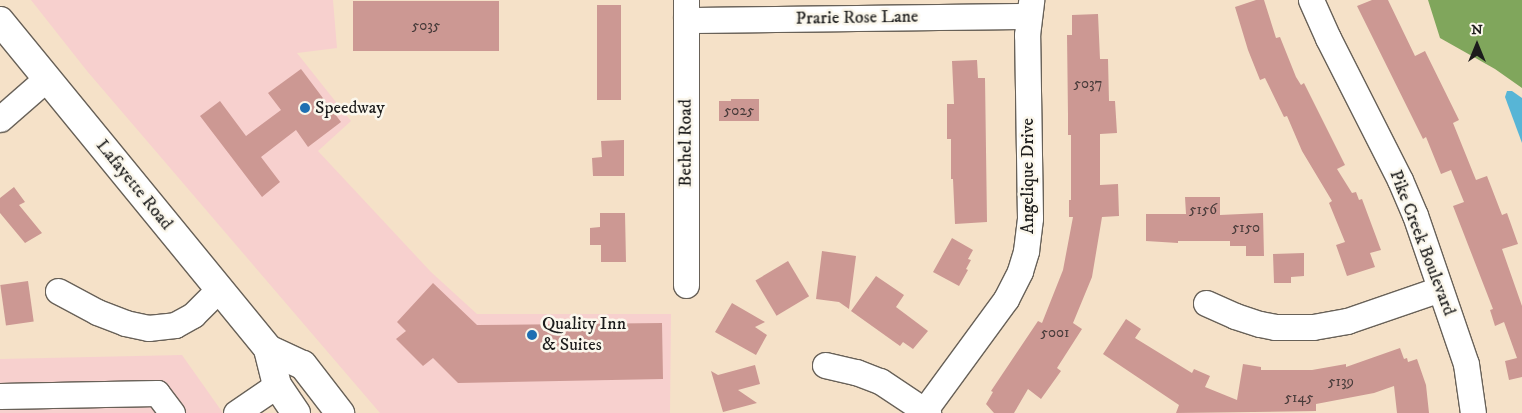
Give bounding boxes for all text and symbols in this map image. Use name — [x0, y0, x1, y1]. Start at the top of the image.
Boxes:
street label: Prarie Rose Lane — [795, 6, 919, 30]
house number: 5035 — [412, 17, 440, 35]
north arrow — [1452, 20, 1502, 70]
text: N — [1471, 21, 1483, 39]
house number: 5037 — [1073, 75, 1103, 93]
place label: Speedway — [315, 97, 385, 119]
street label: Bethel Road — [675, 99, 697, 187]
marker: Speedway — [299, 102, 311, 114]
house number: 5025 — [724, 102, 754, 120]
street label: Angelique Drive — [1017, 118, 1039, 234]
street label: Lafayette Road — [91, 135, 177, 235]
street label: Pike Creek Boulevard — [1384, 167, 1460, 319]
house number: 5156 — [1189, 201, 1217, 219]
house number: 5150 — [1232, 219, 1260, 237]
place label: Quality Inn & Suites — [542, 314, 626, 356]
house number: 5001 — [1040, 324, 1070, 342]
marker: Quality Inn & Suites — [526, 329, 538, 341]
house number: 5139 — [1328, 373, 1354, 391]
house number: 5145 — [1285, 389, 1313, 407]

